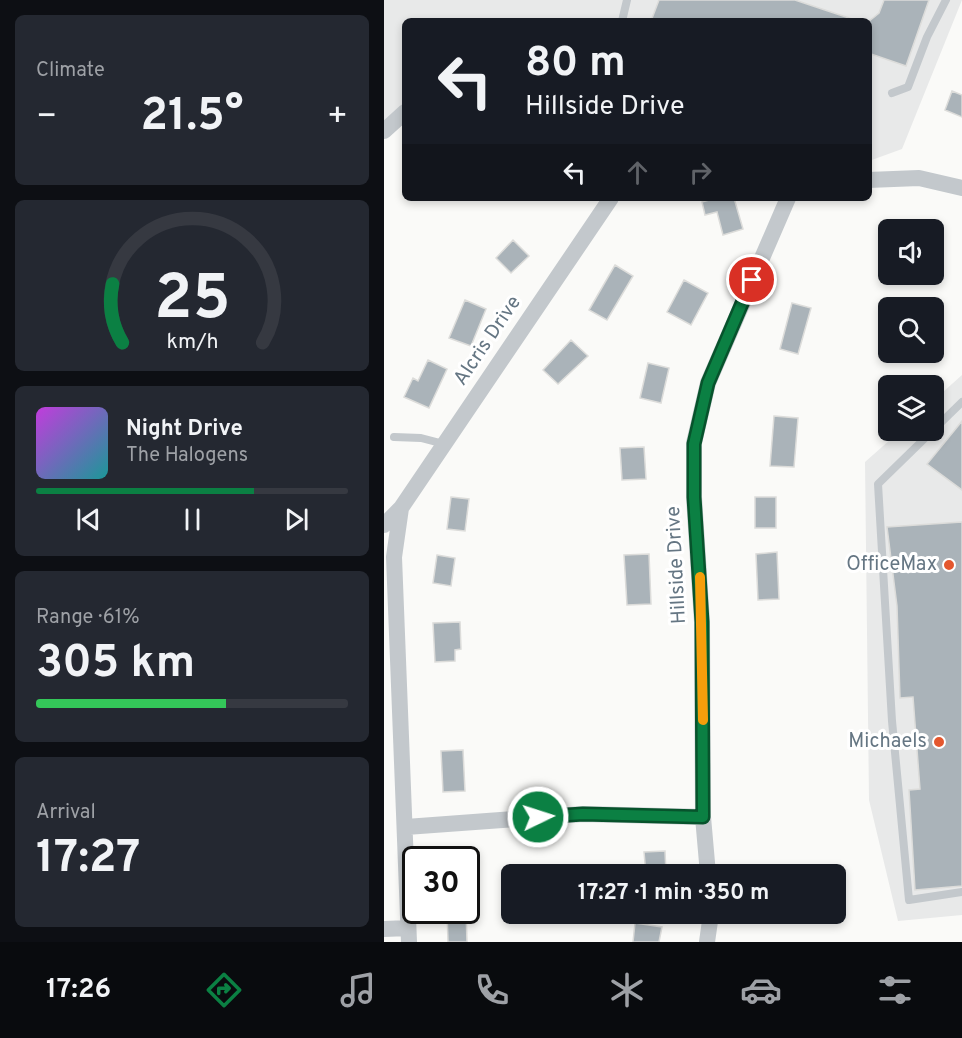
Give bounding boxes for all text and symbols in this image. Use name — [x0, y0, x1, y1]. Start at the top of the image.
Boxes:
text: 80 m — [525, 38, 626, 91]
icon: left — [426, 42, 504, 120]
text: Climate — [36, 58, 105, 84]
text: 21.5° — [141, 89, 243, 146]
text: Hillside Drive — [525, 90, 684, 124]
text: − — [36, 97, 57, 139]
text: + — [327, 97, 348, 139]
icon: left — [558, 156, 591, 189]
icon: ahead — [621, 156, 654, 189]
icon: right — [684, 156, 717, 189]
map controls — [878, 219, 944, 441]
button: sound — [878, 219, 944, 285]
pin — [726, 254, 777, 305]
text: 25 — [154, 262, 230, 341]
icon: arrive — [735, 263, 768, 296]
street label: Alcris Drive — [448, 291, 528, 391]
button: search — [878, 297, 944, 363]
text: km/h — [166, 329, 218, 356]
button: layers — [878, 375, 944, 441]
text: Night Drive — [126, 416, 243, 443]
text: The Halogens — [126, 443, 248, 469]
icon: previous — [72, 503, 105, 536]
icon: pause — [176, 503, 209, 536]
icon: next — [280, 503, 313, 536]
street label: Hillside Drive — [661, 505, 693, 625]
place label: OfficeMax — [846, 552, 937, 578]
marker: OfficeMax — [942, 558, 956, 572]
text: Range · 61% — [36, 605, 140, 631]
text: 305 km — [36, 636, 195, 693]
place label: Michaels — [848, 729, 927, 755]
marker: Michaels — [932, 735, 946, 749]
position arrow — [506, 785, 570, 849]
text: Arrival — [36, 800, 96, 826]
text: 17:27 — [36, 831, 140, 888]
speed limit sign: 30 — [402, 846, 480, 924]
text: 17:27 · 1 min · 350 m — [578, 880, 769, 907]
icon: directions — [203, 969, 245, 1011]
icon: music — [337, 969, 379, 1011]
icon: phone — [471, 969, 513, 1011]
icon: climate — [606, 969, 648, 1011]
icon: car — [740, 969, 782, 1011]
icon: filters — [874, 969, 916, 1011]
text: 17:26 — [46, 973, 111, 1007]

